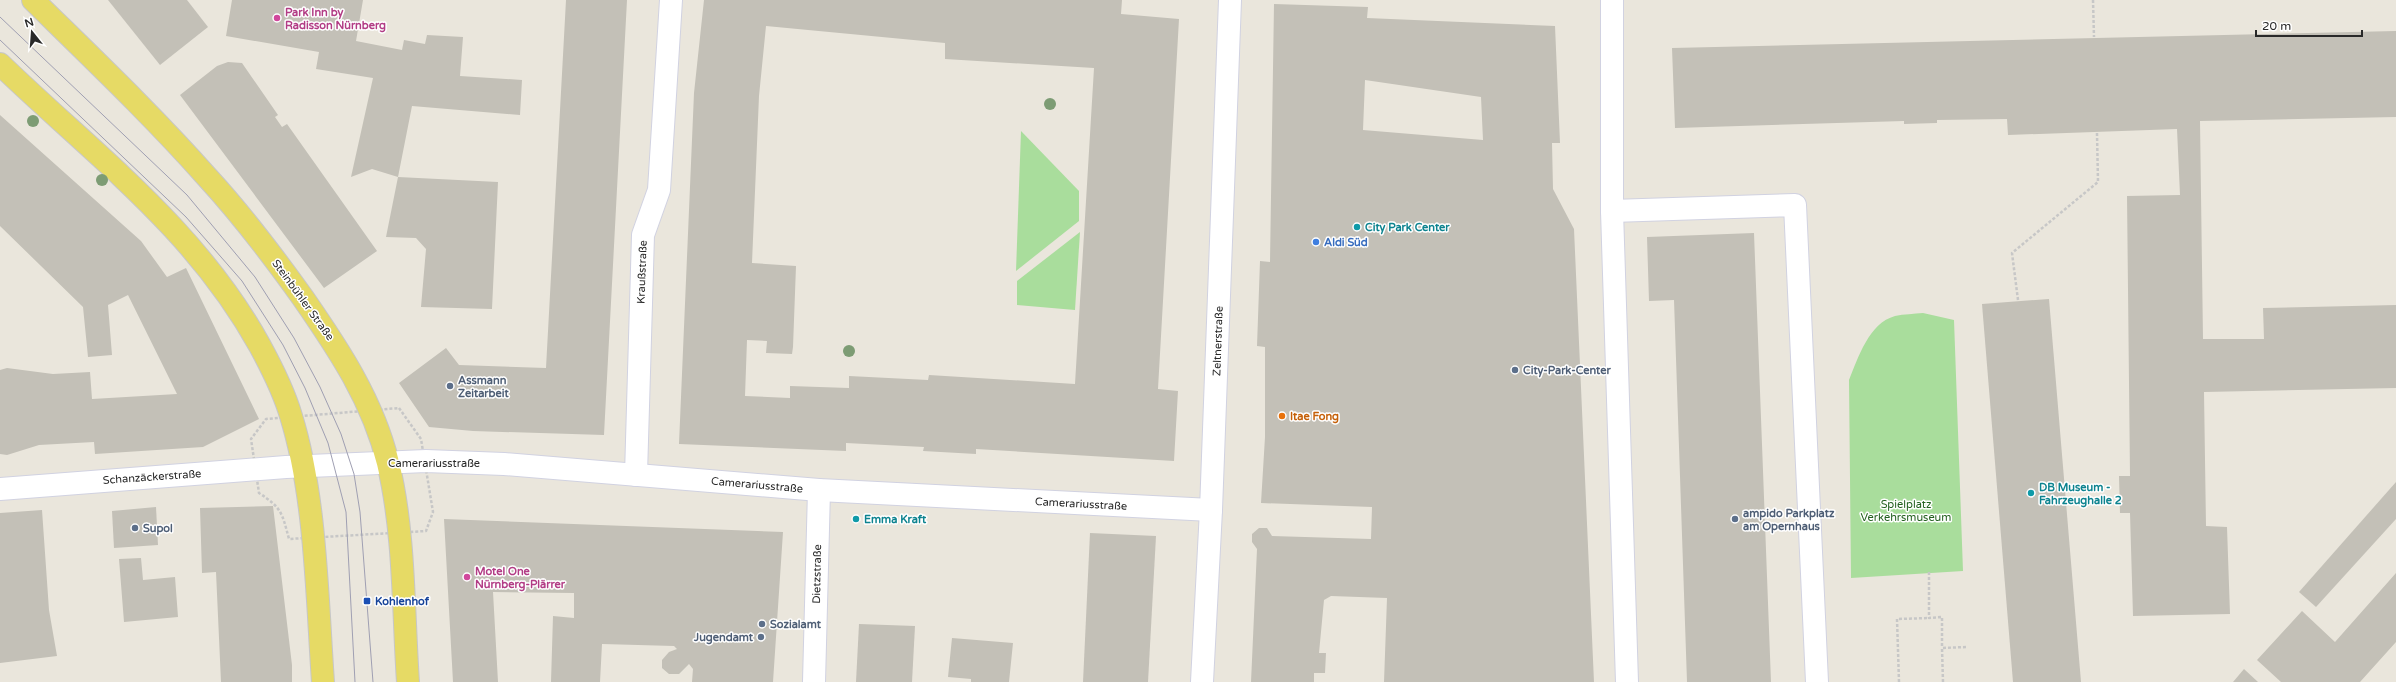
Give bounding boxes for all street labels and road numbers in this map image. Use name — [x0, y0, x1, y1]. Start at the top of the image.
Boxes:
street label: Kraußstraße — [634, 240, 650, 304]
street label: Steinbühler Straße — [269, 257, 337, 343]
street label: Zeltnerstraße — [1210, 306, 1226, 376]
street label: Camerariusstraße — [388, 457, 480, 470]
street label: Schanzäckerstraße — [102, 467, 202, 487]
street label: Camerariusstraße — [710, 475, 804, 495]
street label: Camerariusstraße — [1035, 495, 1127, 513]
street label: Dietzstraße — [810, 544, 824, 604]

